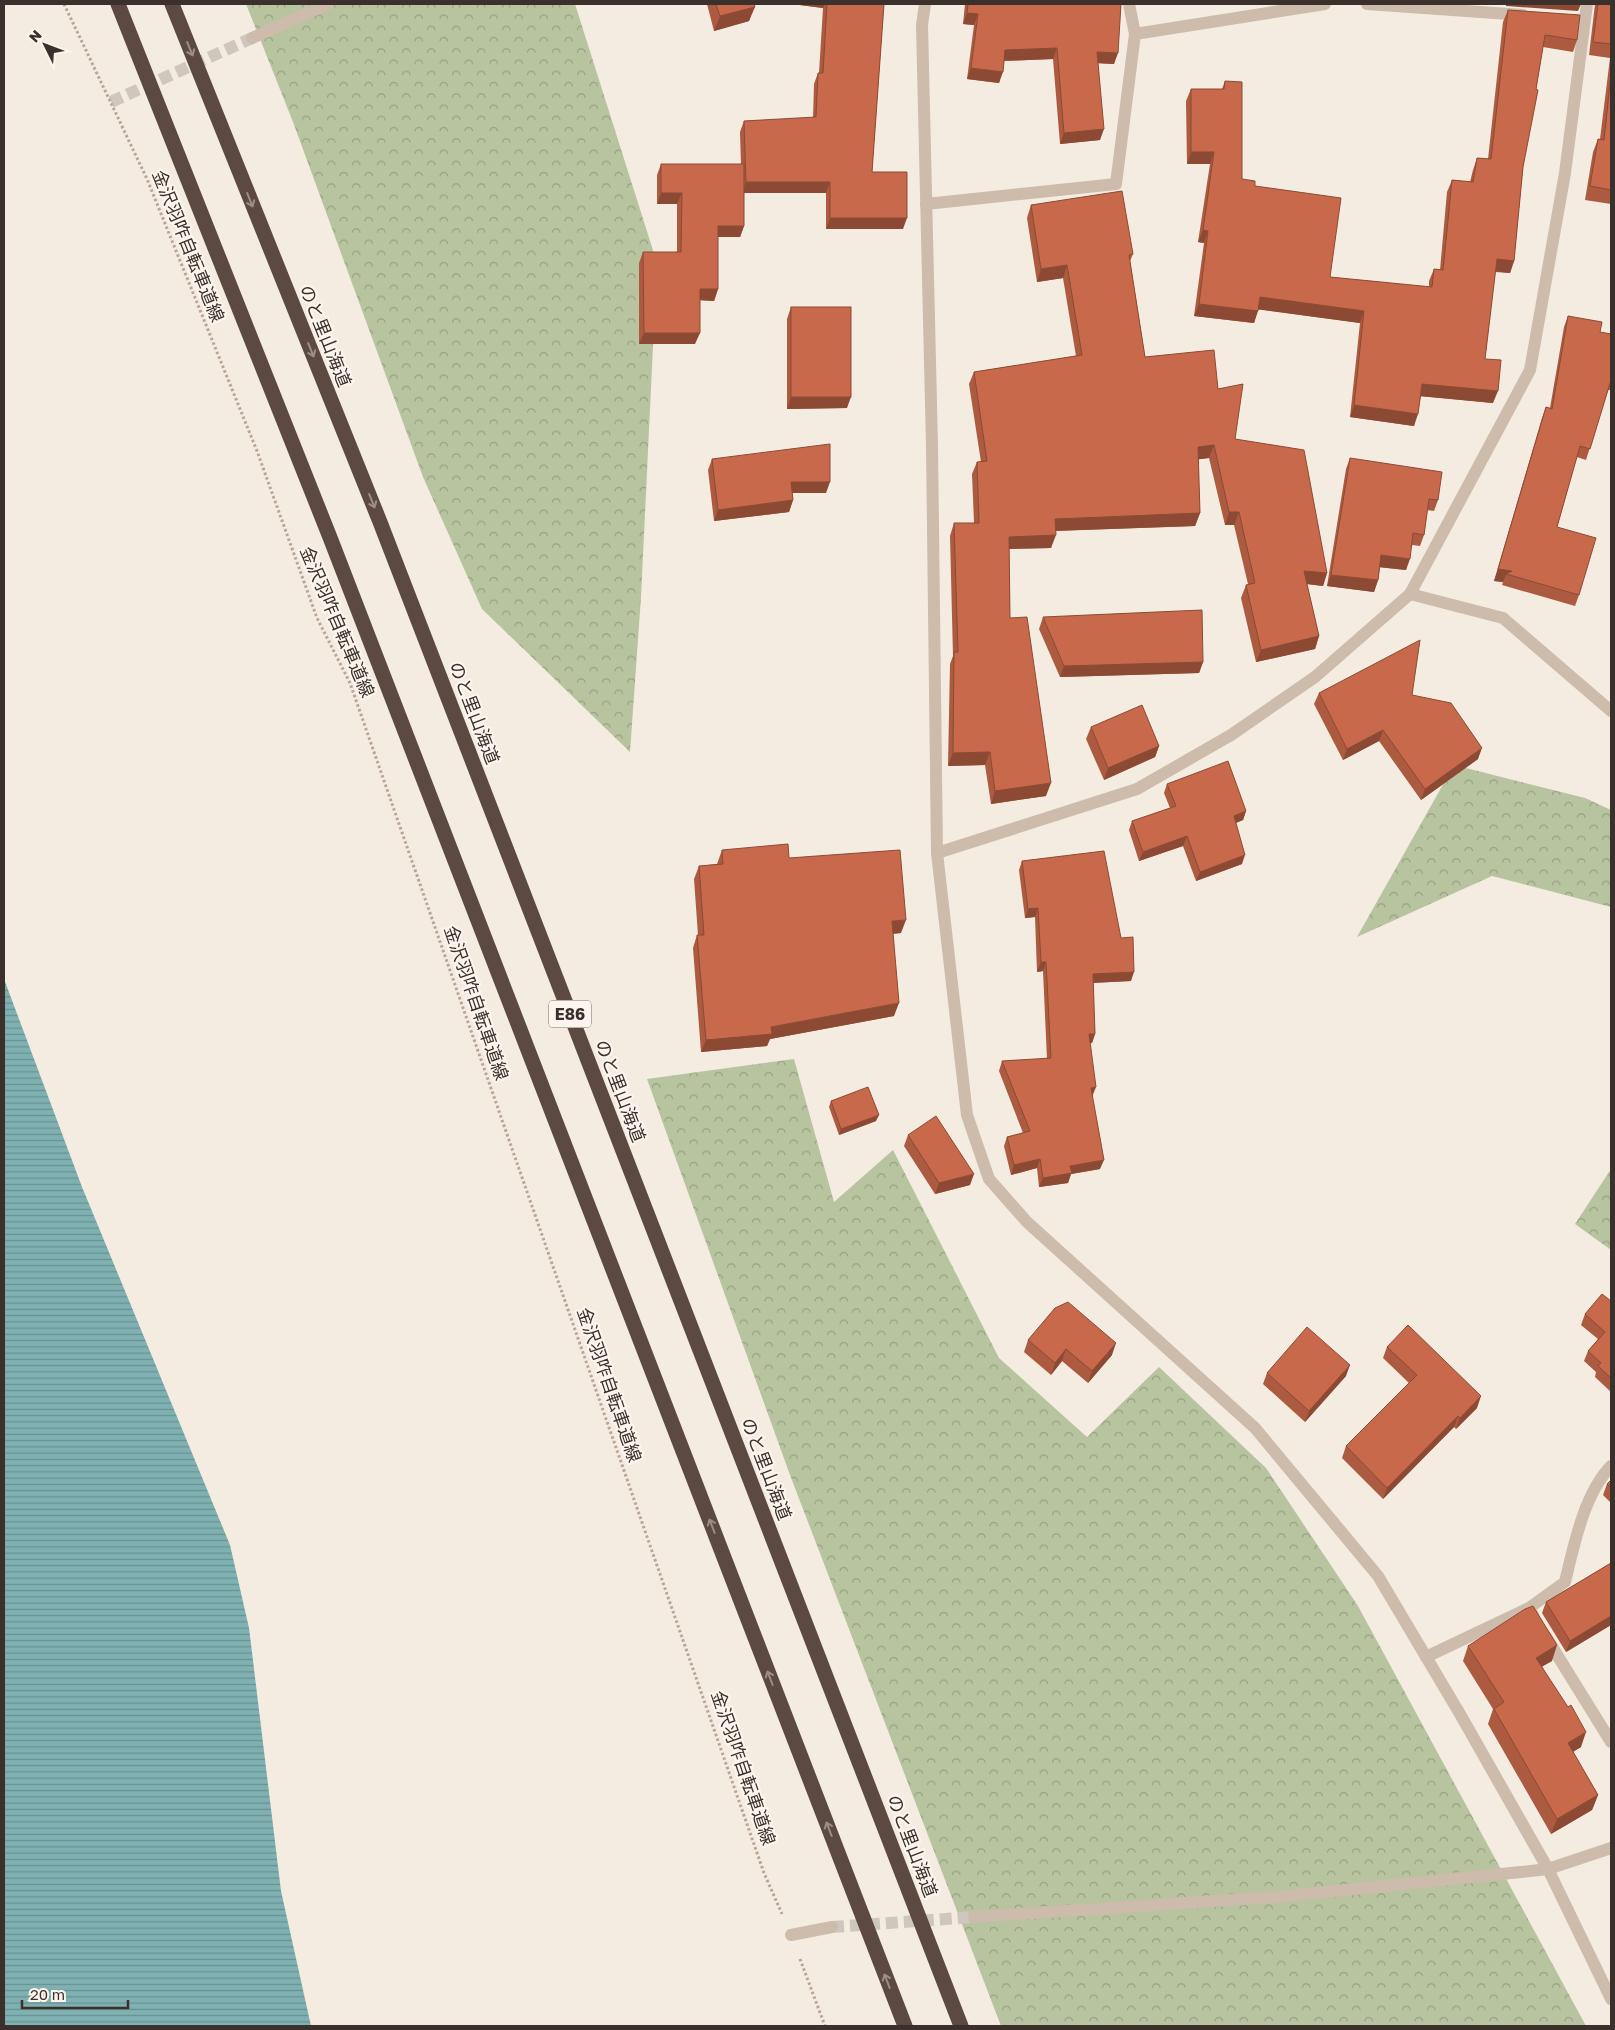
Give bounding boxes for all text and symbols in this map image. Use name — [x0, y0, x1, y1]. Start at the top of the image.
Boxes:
north arrow — [20, 20, 70, 70]
text: N — [25, 26, 45, 46]
one-way arrow — [186, 41, 195, 56]
street label: 金沢羽咋自転車道線 — [148, 166, 229, 325]
one-way arrow — [246, 192, 256, 207]
street label: のと里山海道 — [295, 281, 356, 390]
one-way arrow — [307, 342, 316, 358]
one-way arrow — [368, 493, 377, 508]
street label: 金沢羽咋自転車道線 — [296, 543, 380, 700]
street label: のと里山海道 — [445, 658, 505, 767]
street label: 金沢羽咋自転車道線 — [440, 923, 514, 1083]
road number: E86 — [549, 1001, 591, 1028]
street label: のと里山海道 — [591, 1036, 651, 1145]
street label: 金沢羽咋自転車道線 — [573, 1305, 647, 1465]
street label: のと里山海道 — [737, 1414, 797, 1523]
one-way arrow — [706, 1519, 716, 1534]
one-way arrow — [765, 1670, 774, 1686]
street label: 金沢羽咋自転車道線 — [707, 1688, 781, 1848]
street label: のと里山海道 — [883, 1791, 943, 1900]
one-way arrow — [824, 1822, 833, 1837]
one-way arrow — [882, 1974, 891, 1989]
scale bar — [22, 1978, 129, 2010]
text: 20 m — [30, 1985, 65, 2003]

